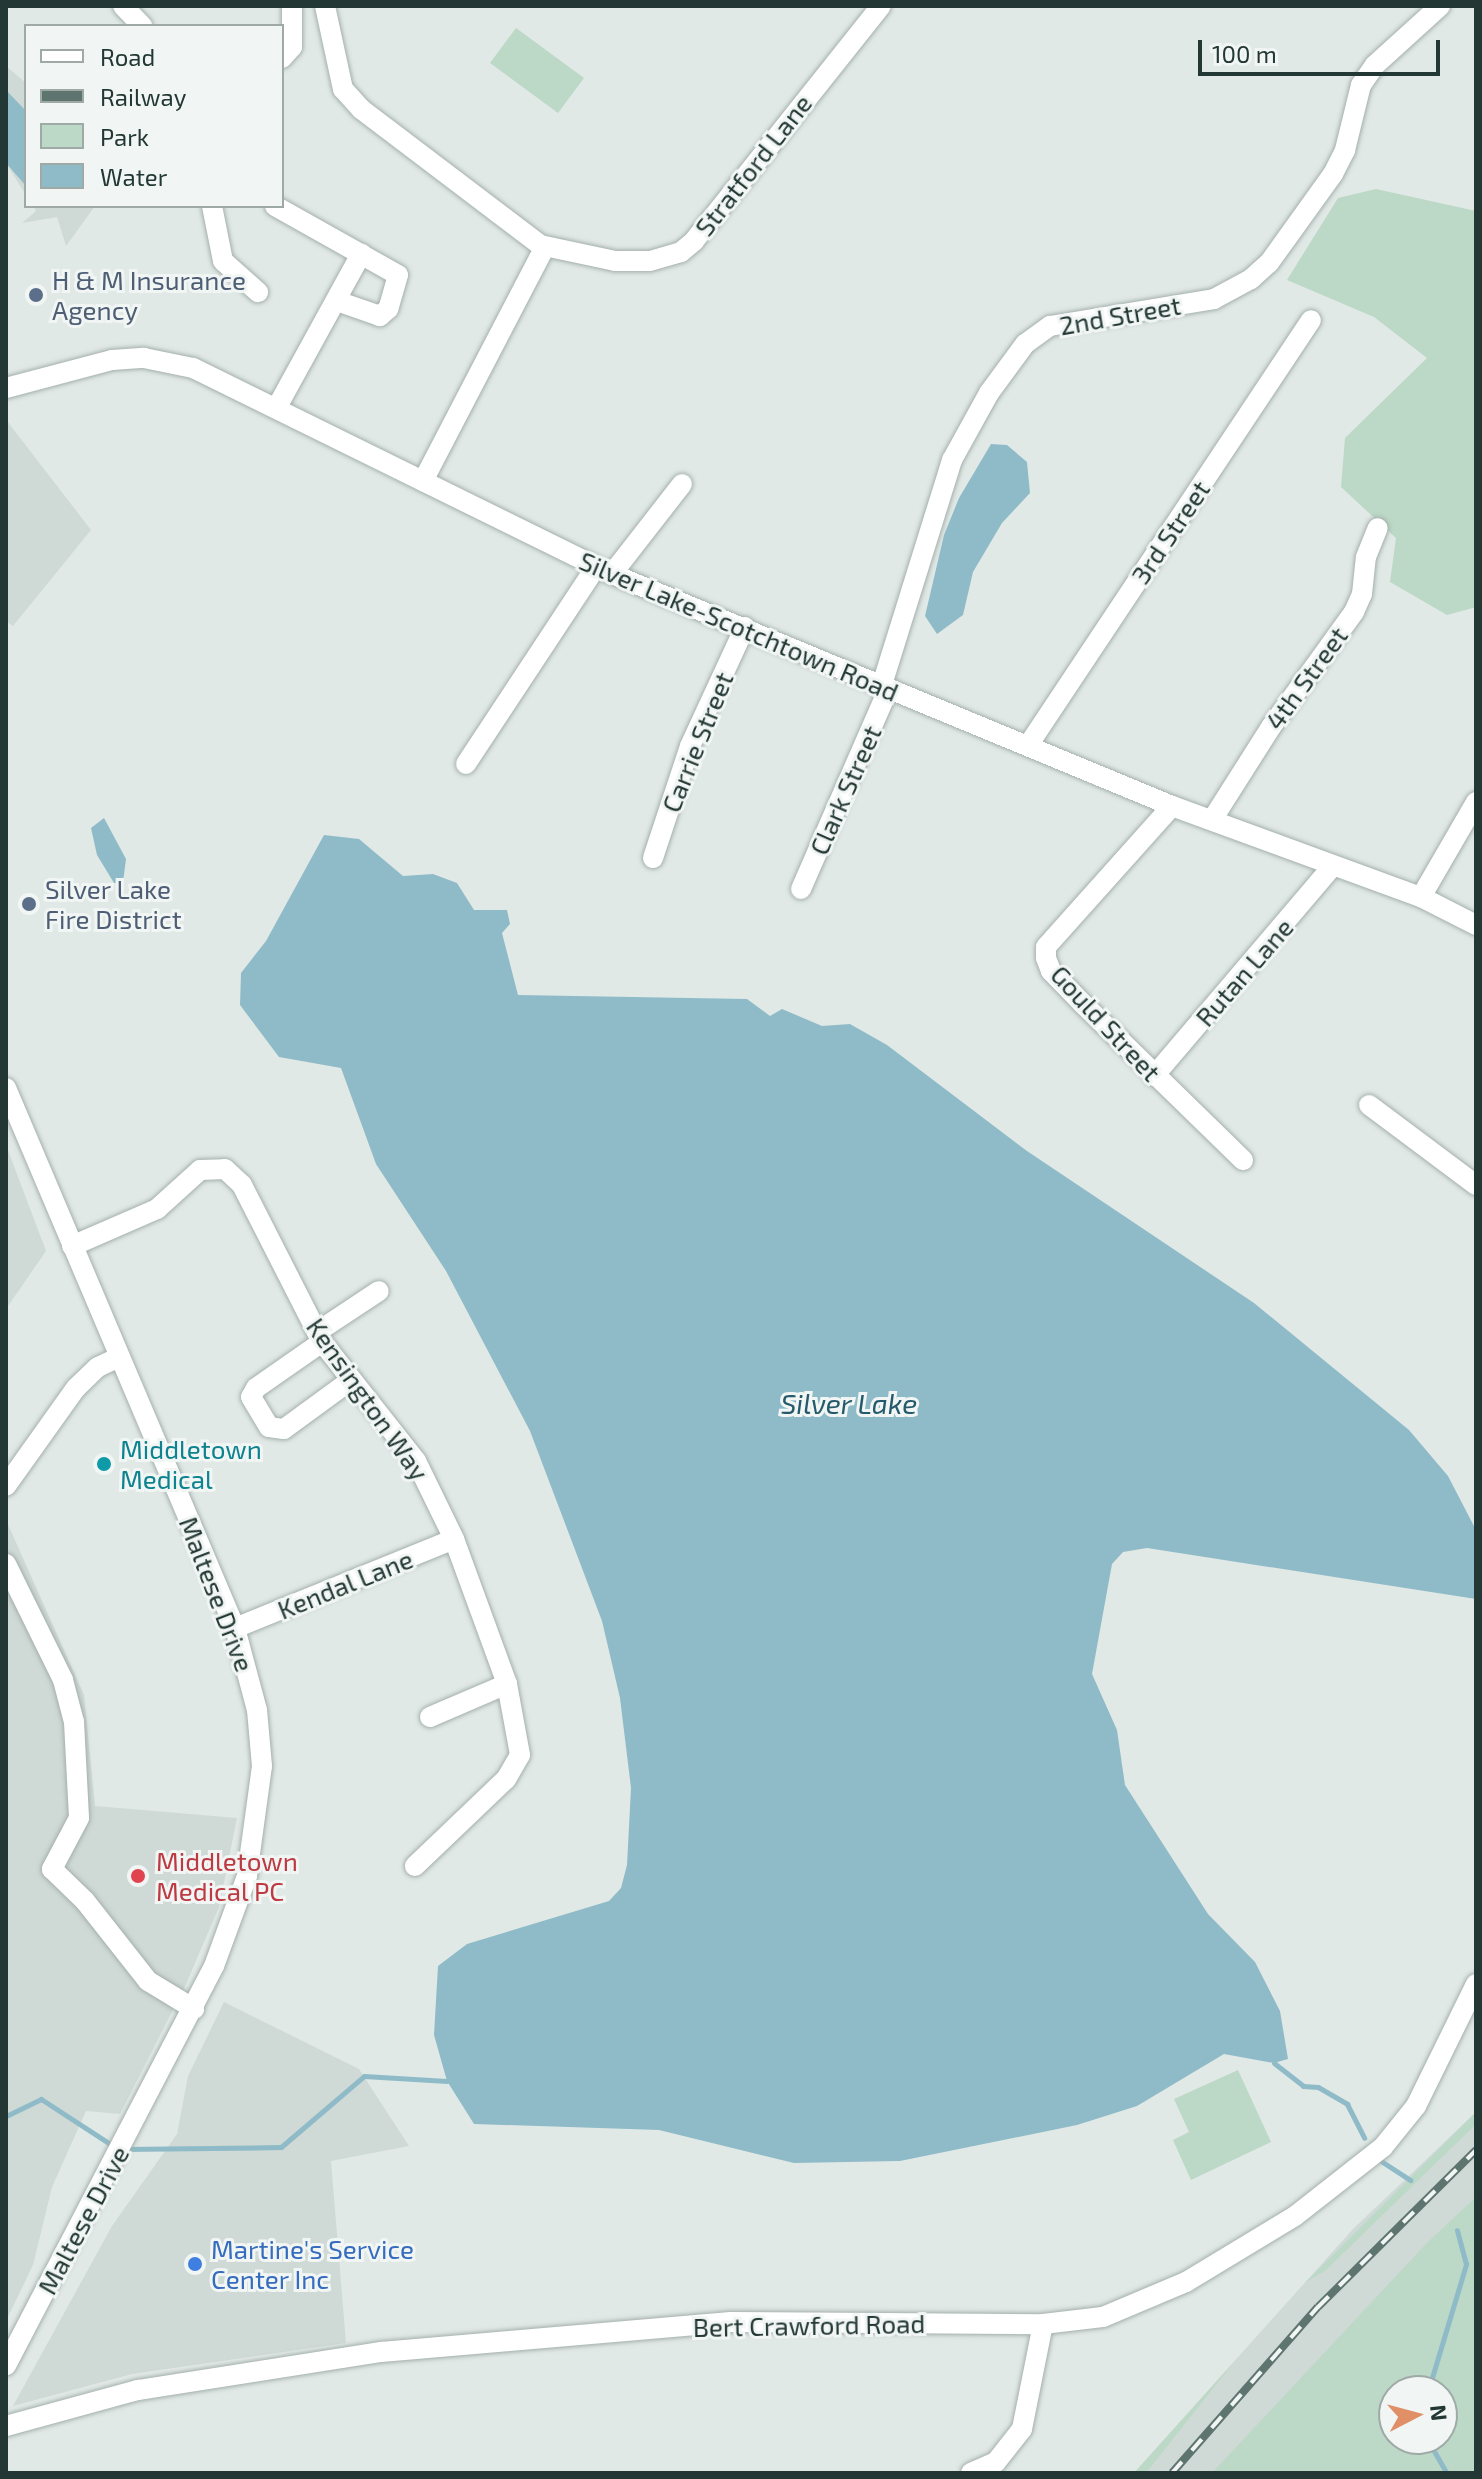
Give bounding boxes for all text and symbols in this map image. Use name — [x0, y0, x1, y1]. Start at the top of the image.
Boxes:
legend — [24, 24, 284, 208]
scale bar — [1202, 24, 1444, 74]
text: 100 m — [1212, 39, 1277, 68]
text: Road — [100, 42, 155, 71]
text: Railway — [100, 82, 186, 111]
street label: Stratford Lane — [688, 88, 818, 242]
text: Park — [100, 122, 149, 151]
text: Water — [100, 162, 167, 191]
place label: H & M Insurance Agency — [52, 264, 246, 326]
marker: H & M Insurance Agency — [27, 286, 45, 304]
street label: 2nd Street — [1057, 289, 1183, 341]
street label: 3rd Street — [1124, 475, 1216, 589]
street label: Silver Lake-Scotchtown Road — [575, 544, 903, 708]
street label: 4th Street — [1258, 621, 1354, 735]
street label: Carrie Street — [655, 667, 739, 817]
street label: Clark Street — [803, 720, 887, 860]
place label: Silver Lake Fire District — [45, 873, 182, 934]
marker: Silver Lake Fire District — [20, 895, 38, 913]
street label: Rutan Lane — [1189, 912, 1299, 1032]
street label: Gould Street — [1045, 959, 1167, 1087]
street label: Kensington Way — [300, 1312, 436, 1486]
water label: Silver Lake — [780, 1386, 918, 1420]
place label: Middletown Medical — [120, 1433, 262, 1494]
marker: Middletown Medical — [95, 1455, 113, 1473]
street label: Maltese Drive — [173, 1512, 261, 1676]
street label: Kendal Lane — [273, 1543, 417, 1625]
place label: Middletown Medical PC — [156, 1845, 298, 1906]
marker: Middletown Medical PC — [127, 1865, 149, 1887]
street label: Maltese Drive — [31, 2141, 135, 2299]
place label: Martine's Service Center Inc — [211, 2233, 414, 2294]
marker: Martine's Service Center Inc — [186, 2255, 204, 2273]
street label: Bert Crawford Road — [693, 2307, 925, 2343]
north arrow — [1378, 2375, 1458, 2455]
text: N — [1426, 2403, 1454, 2422]

